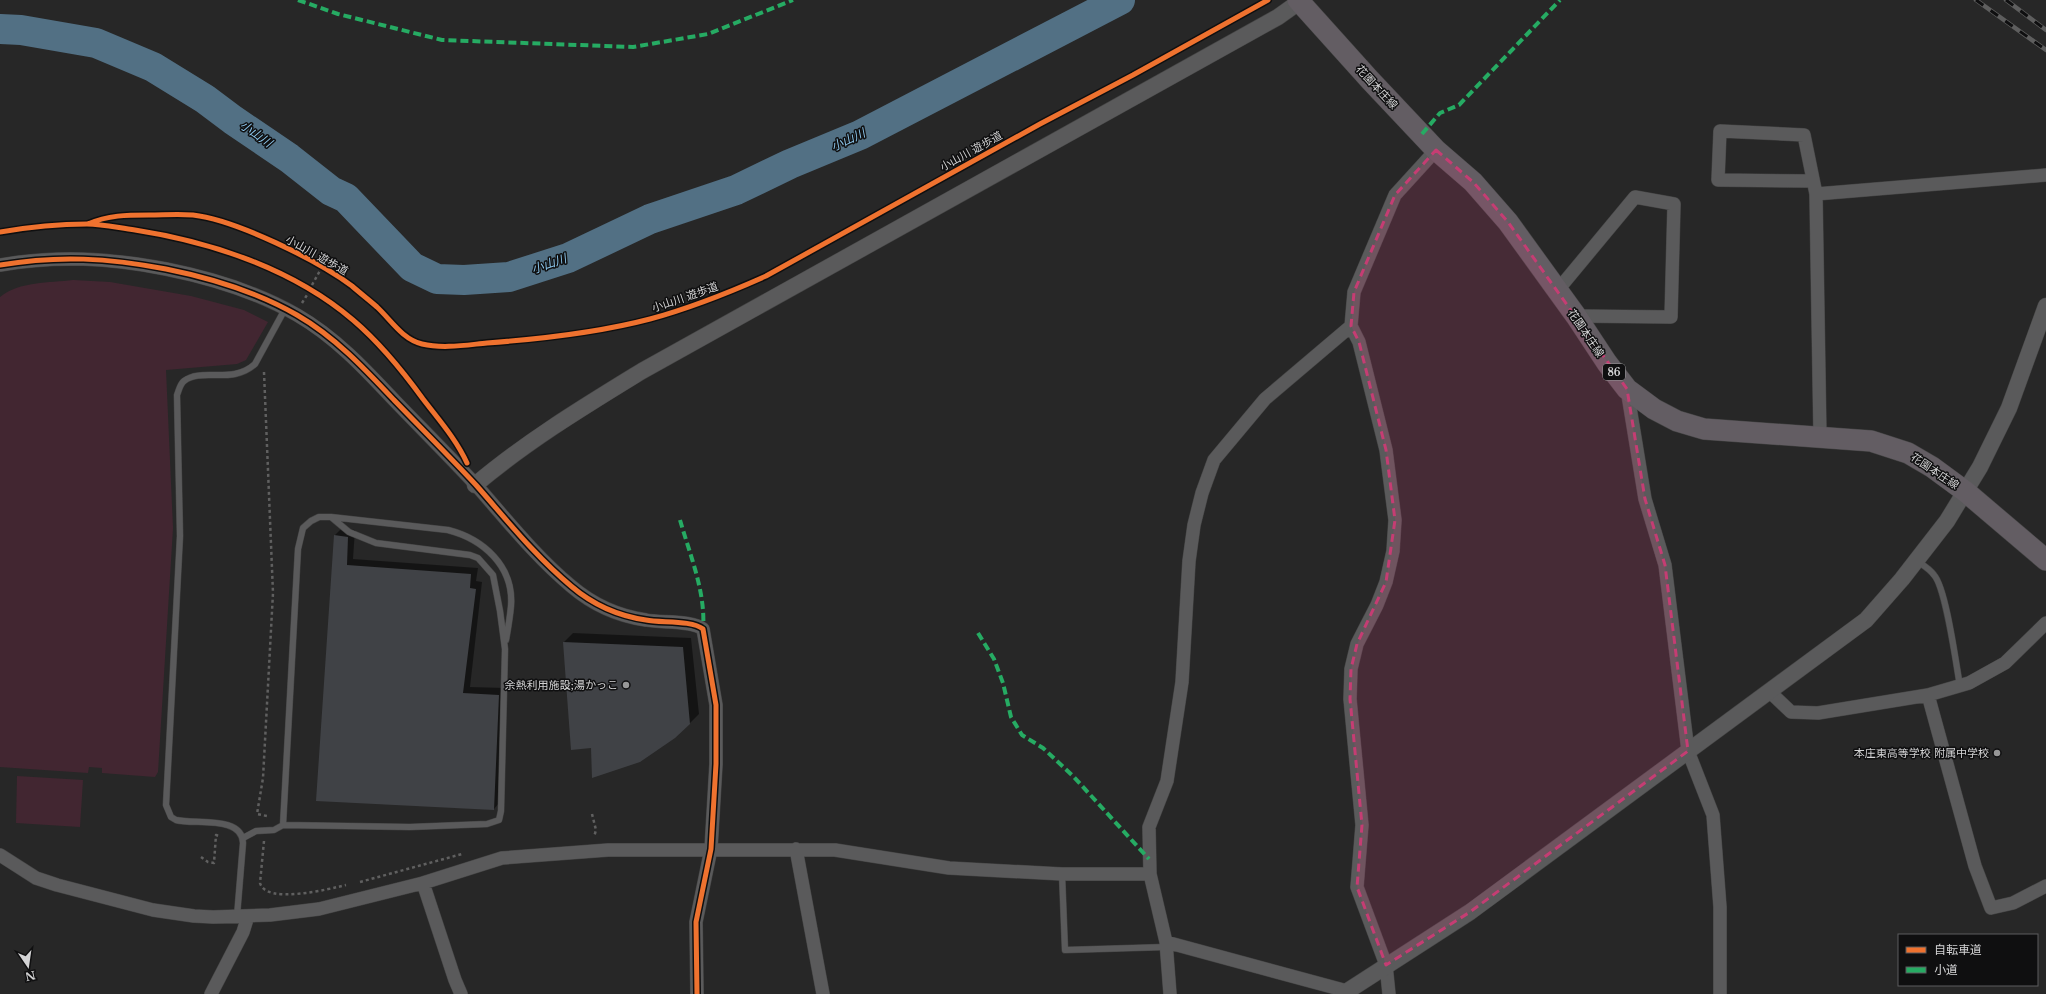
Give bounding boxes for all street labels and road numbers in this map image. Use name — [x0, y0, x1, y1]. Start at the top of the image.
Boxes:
street label: 花園本庄線 — [1353, 62, 1401, 112]
street label: 小山川 遊歩道 — [937, 128, 1005, 174]
street label: 小山川 遊歩道 — [283, 232, 351, 278]
street label: 小山川 遊歩道 — [650, 279, 720, 315]
street label: 花園本庄線 — [1565, 306, 1607, 360]
road number: 86 — [1603, 364, 1625, 380]
street label: 花園本庄線 — [1908, 450, 1962, 492]

